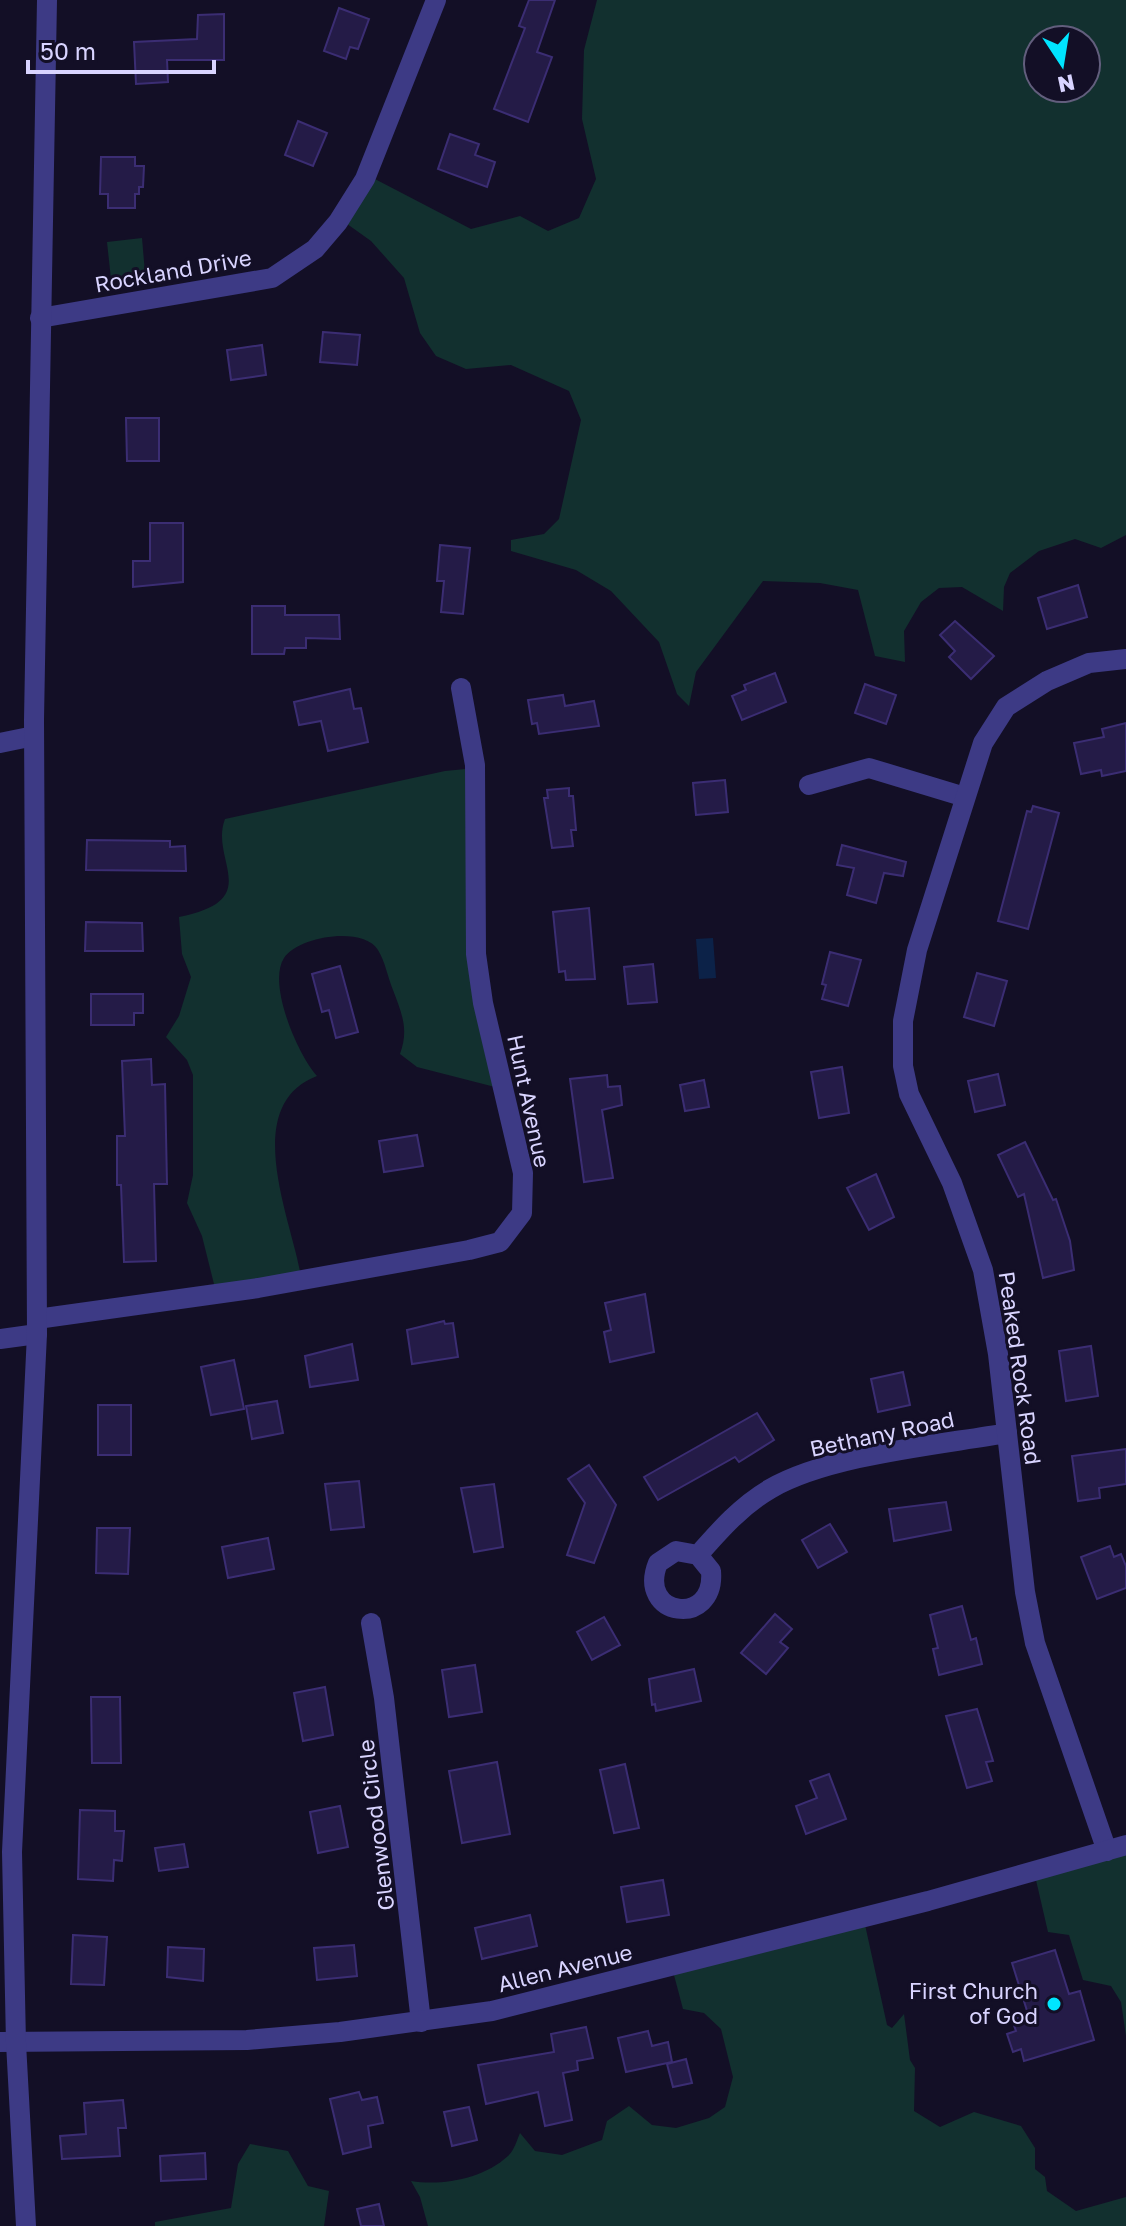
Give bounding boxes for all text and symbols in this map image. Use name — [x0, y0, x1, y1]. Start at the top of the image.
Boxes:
scale bar — [28, 24, 214, 74]
north arrow — [1022, 24, 1102, 104]
text: 50 m — [40, 36, 96, 65]
text: N — [1055, 69, 1077, 99]
street label: Rockland Drive — [92, 243, 254, 298]
street label: Hunt Avenue — [502, 1032, 557, 1170]
street label: Peaked Rock Road — [994, 1270, 1047, 1466]
street label: Bethany Road — [807, 1405, 957, 1462]
street label: Glenwood Circle — [352, 1738, 399, 1912]
street label: Allen Avenue — [495, 1938, 635, 1997]
place label: First Church of God — [909, 1977, 1038, 2029]
marker: First Church of God — [1045, 1995, 1063, 2013]

